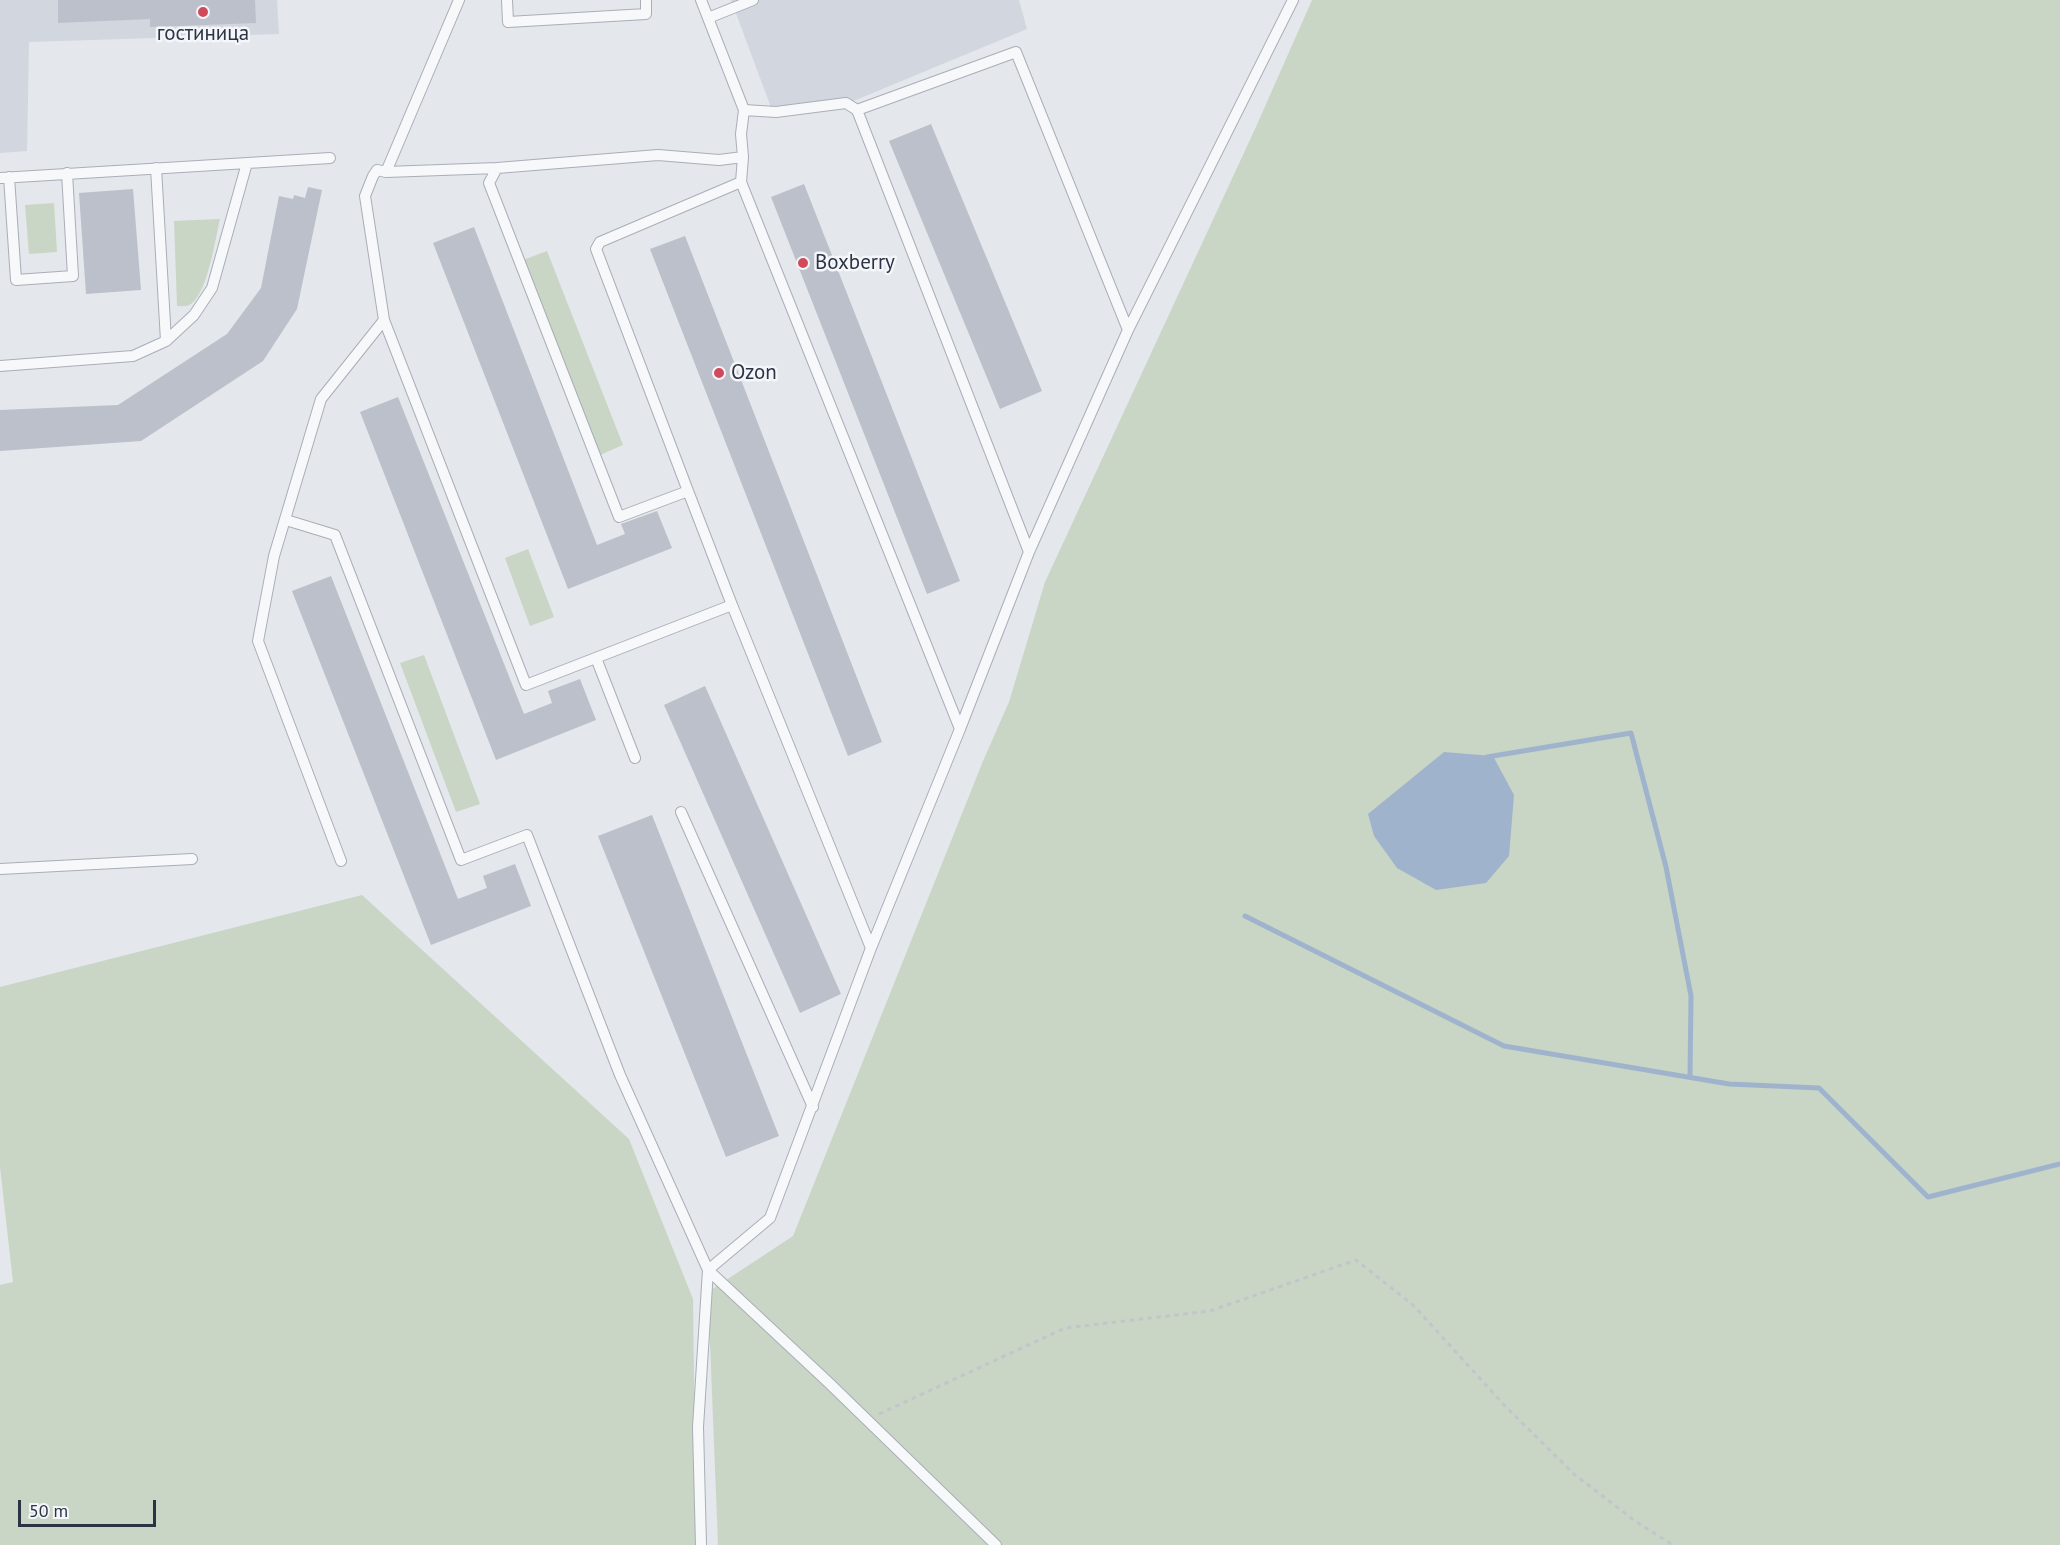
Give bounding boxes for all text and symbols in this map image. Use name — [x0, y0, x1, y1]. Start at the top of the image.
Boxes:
marker: гостиница — [196, 5, 210, 19]
place label: гостиница — [157, 21, 249, 47]
place label: Boxberry — [815, 250, 895, 276]
marker: Boxberry — [796, 256, 810, 270]
place label: Ozon — [731, 360, 777, 386]
marker: Ozon — [712, 366, 726, 380]
scale bar — [21, 1488, 159, 1526]
text: 50 m — [29, 1499, 68, 1522]

